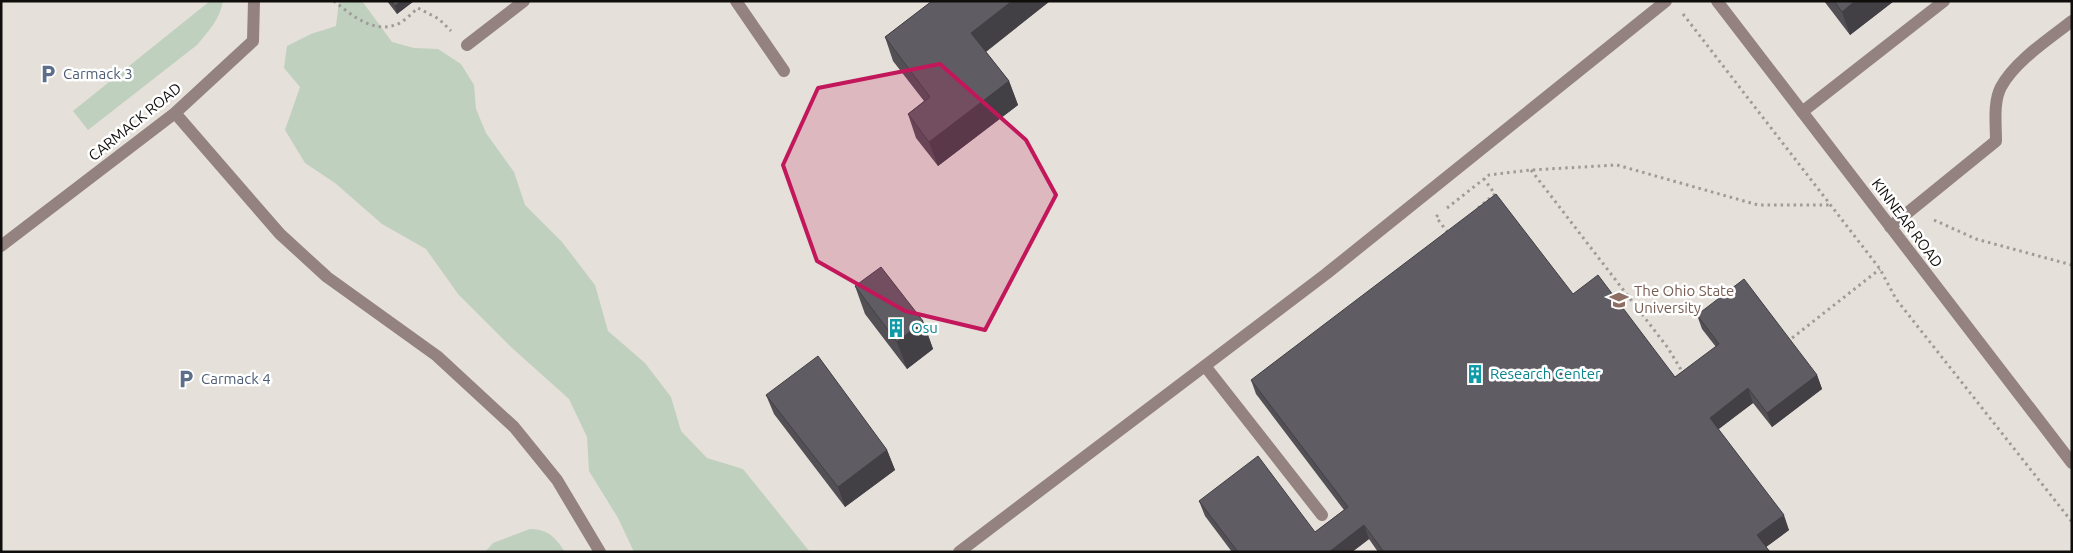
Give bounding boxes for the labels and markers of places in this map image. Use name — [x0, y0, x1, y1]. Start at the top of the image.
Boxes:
parking icon: Carmack 3 — [37, 63, 59, 85]
place label: Carmack 3 — [63, 65, 133, 82]
place label: The Ohio State University — [1634, 282, 1734, 316]
school or university icon: The Ohio State University — [1608, 289, 1630, 311]
building icon: Osu — [885, 317, 907, 339]
place label: Osu — [911, 319, 938, 336]
building icon: Research Center — [1464, 363, 1486, 385]
place label: Research Center — [1490, 365, 1601, 382]
parking icon: Carmack 4 — [175, 368, 197, 390]
place label: Carmack 4 — [201, 370, 271, 387]

